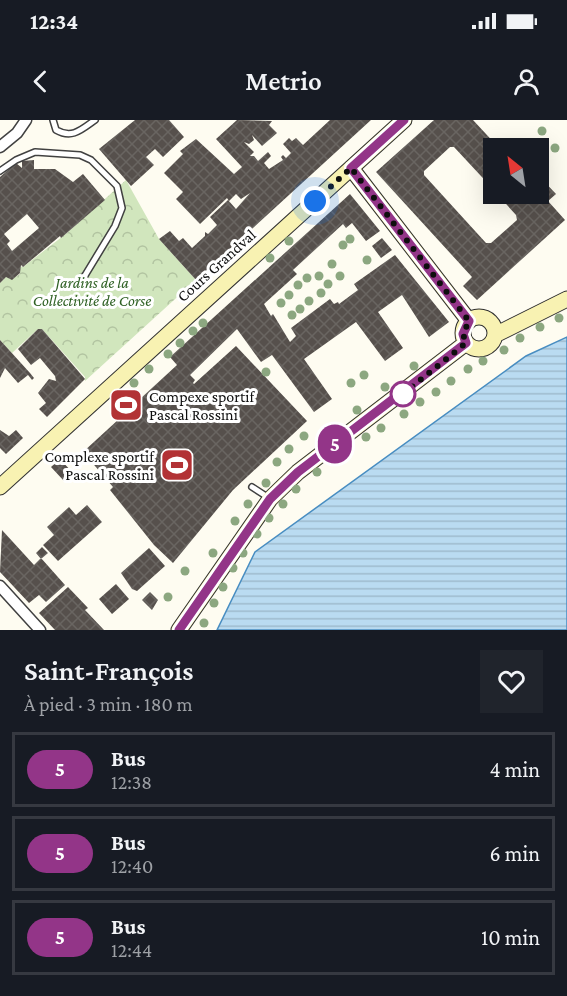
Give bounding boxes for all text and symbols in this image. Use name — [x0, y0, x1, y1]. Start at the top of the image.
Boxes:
text: 12:34 — [30, 9, 78, 34]
icon: back — [24, 65, 57, 98]
icon: person — [510, 65, 543, 98]
text: Metrio — [245, 66, 322, 96]
north arrow — [483, 138, 549, 204]
map controls — [483, 138, 549, 204]
your location — [300, 186, 330, 216]
street label: Cours Grandval — [174, 226, 259, 305]
park label: Jardins de la Collectivité de Corse — [33, 274, 151, 309]
unlabelled marker — [390, 381, 416, 407]
sports icon: Compexe sportif Pascal Rossini — [108, 387, 144, 423]
place label: Compexe sportif Pascal Rossini — [149, 388, 255, 423]
line badge: 5 — [316, 424, 354, 464]
text: 5 — [330, 432, 340, 456]
sports icon: Complexe sportif Pascal Rossini — [159, 447, 195, 483]
place label: Complexe sportif Pascal Rossini — [45, 448, 155, 483]
button: heart — [480, 650, 543, 713]
text: Saint-François — [24, 655, 193, 686]
text: À pied · 3 min · 180 m — [24, 693, 193, 715]
text: Bus — [111, 746, 145, 771]
text: 5 — [55, 757, 65, 781]
text: 4 min — [489, 757, 540, 782]
text: 12:38 — [111, 771, 152, 793]
text: Bus — [111, 830, 145, 855]
text: 5 — [55, 841, 65, 865]
text: 6 min — [489, 841, 540, 866]
text: 12:40 — [111, 855, 153, 877]
text: Bus — [111, 914, 145, 939]
text: 5 — [55, 925, 65, 949]
text: 10 min — [481, 925, 540, 950]
text: 12:44 — [111, 939, 152, 961]

